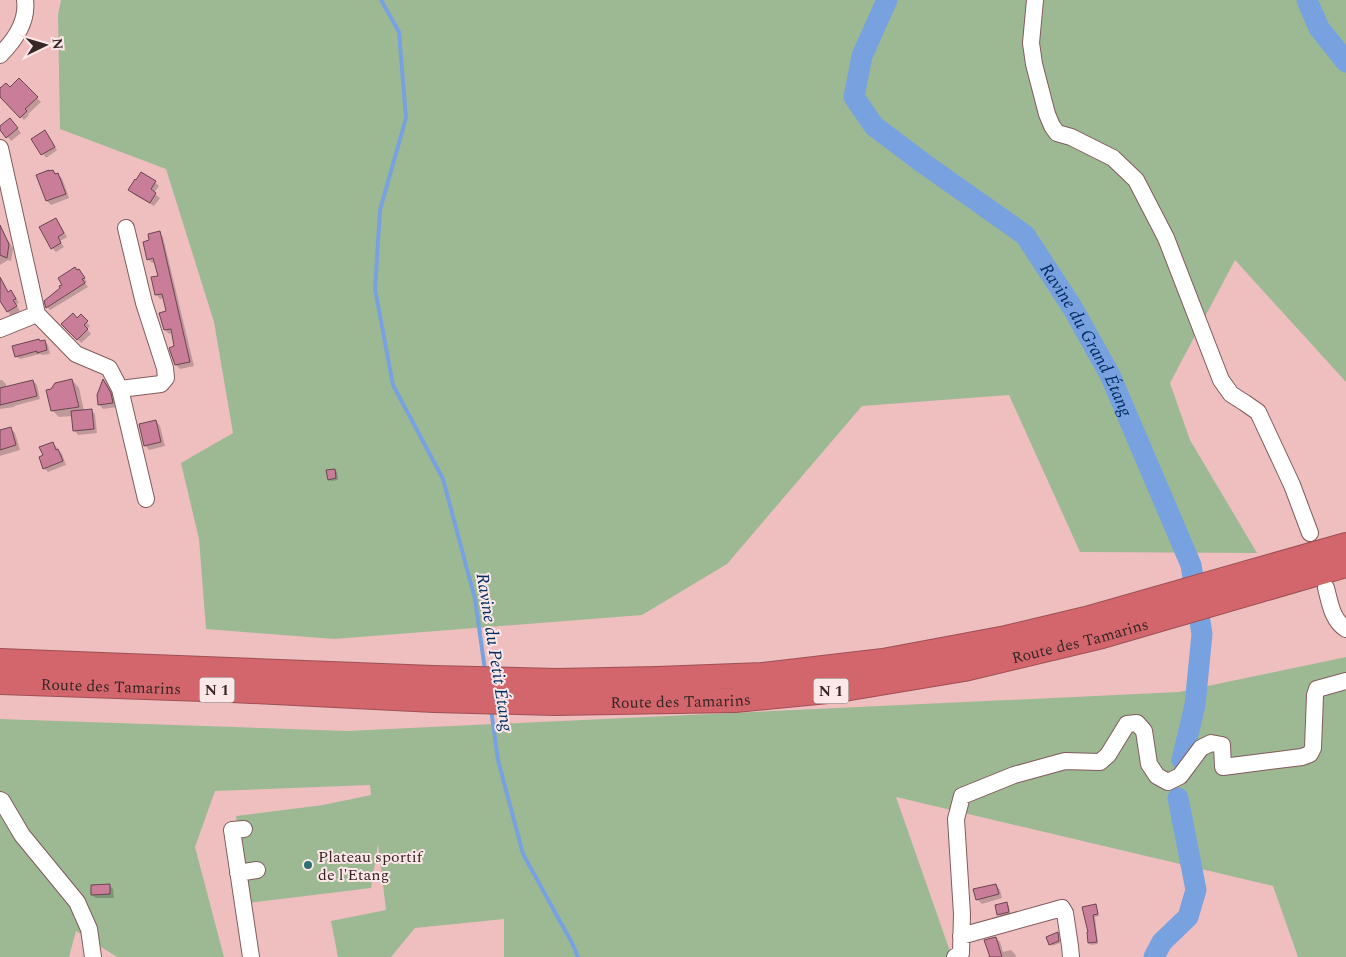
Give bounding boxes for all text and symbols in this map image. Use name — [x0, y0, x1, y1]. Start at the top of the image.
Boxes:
north arrow — [20, 20, 70, 70]
text: N — [46, 37, 68, 51]
water label: Ravine du Grand Étang — [1033, 258, 1139, 421]
water label: Ravine du Petit Étang — [469, 571, 521, 734]
street label: Route des Tamarins — [1009, 612, 1151, 670]
street label: Route des Tamarins — [40, 672, 181, 701]
road number: N 1 — [200, 678, 234, 702]
road number: N 1 — [814, 678, 848, 704]
street label: Route des Tamarins — [610, 688, 752, 715]
place label: Plateau sportif de l'Etang — [318, 845, 424, 887]
marker: Plateau sportif de l'Etang — [302, 859, 314, 871]

